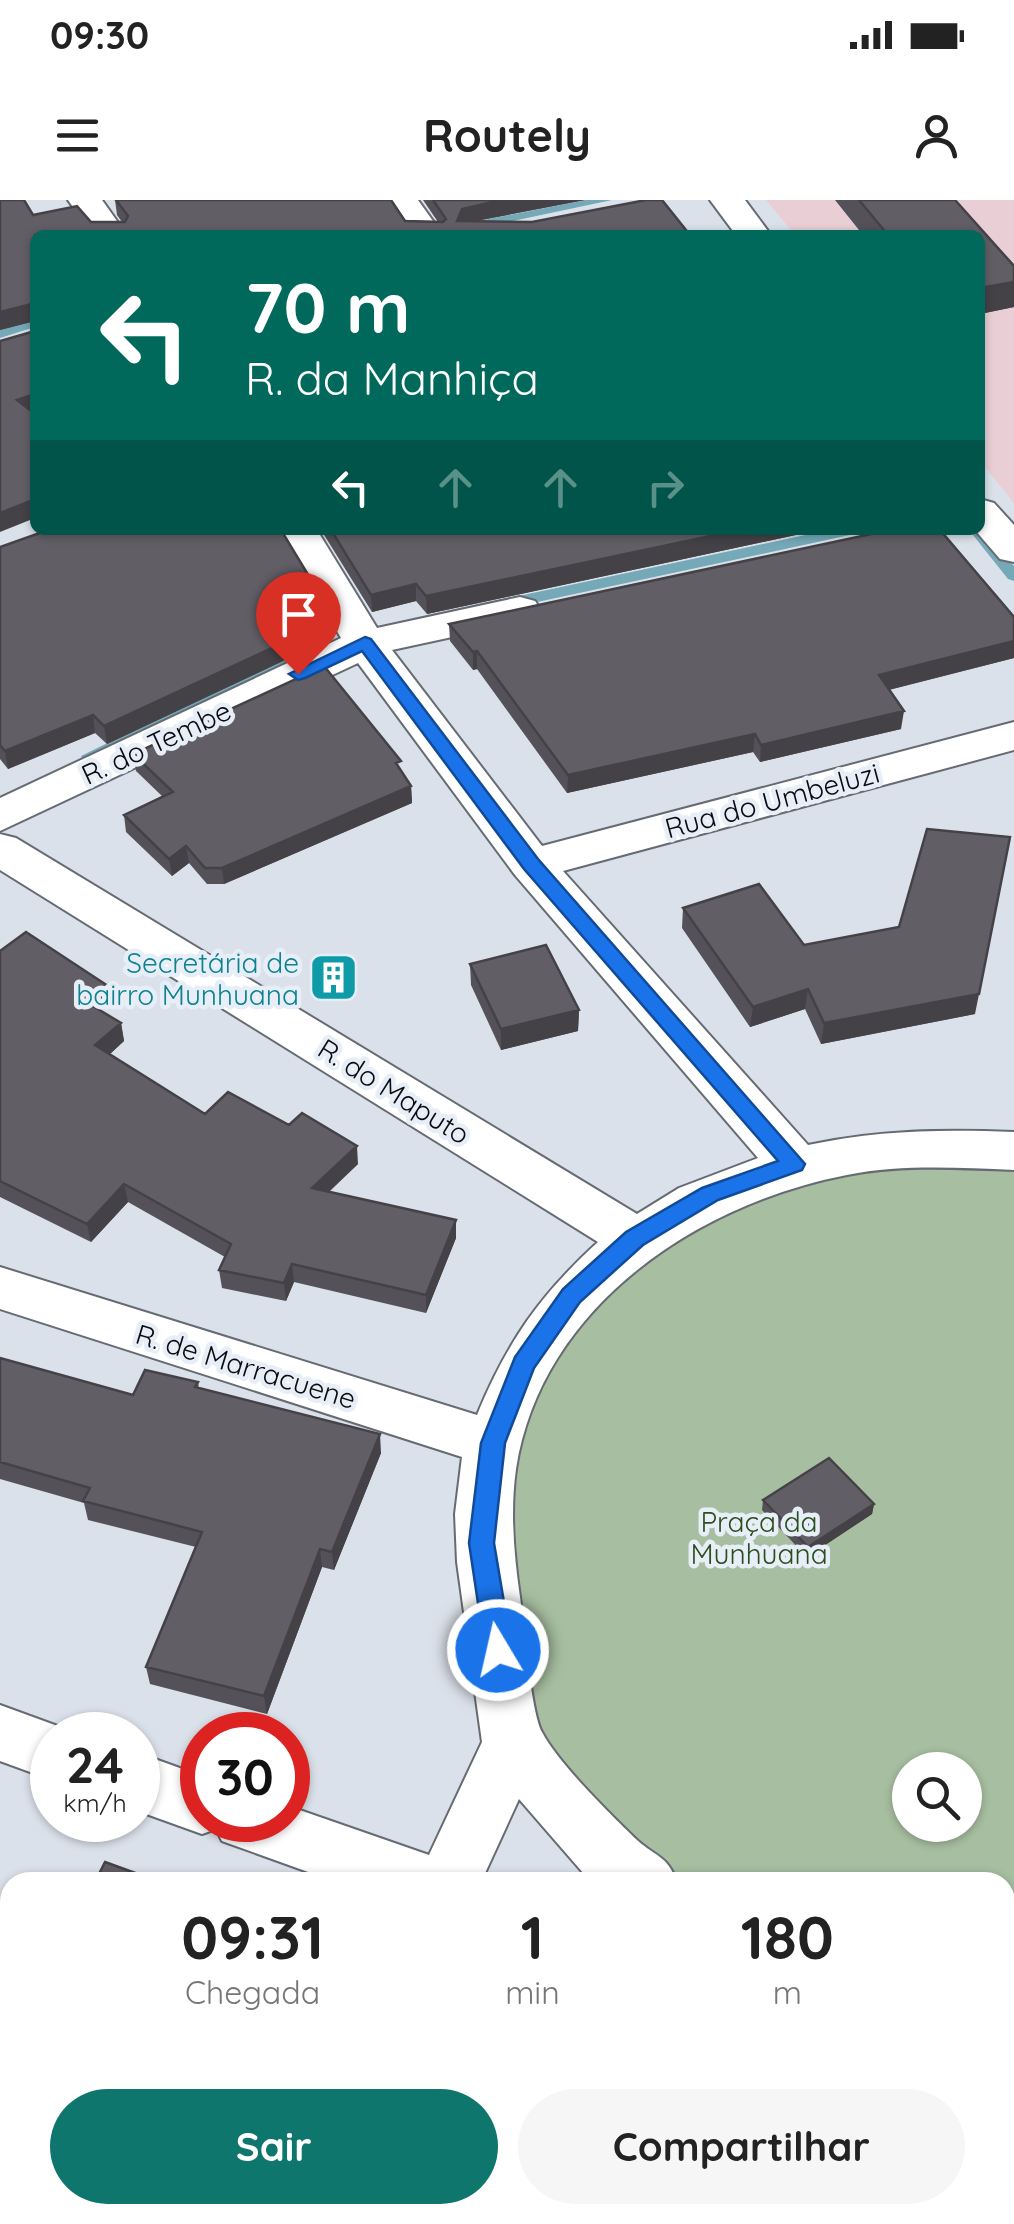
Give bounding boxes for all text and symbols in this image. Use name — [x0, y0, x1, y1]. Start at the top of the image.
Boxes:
text: 09:30 — [50, 11, 149, 59]
text: Routely — [423, 107, 591, 163]
icon: menu — [50, 108, 105, 163]
icon: person — [909, 108, 964, 163]
text: 70 m — [245, 263, 411, 351]
icon: left — [80, 270, 210, 400]
text: R. da Manhiça — [245, 350, 539, 406]
icon: left — [323, 460, 378, 515]
icon: ahead — [428, 460, 483, 515]
icon: ahead — [533, 460, 588, 515]
icon: right — [638, 460, 693, 515]
pin — [256, 572, 341, 675]
icon: arrive — [271, 587, 326, 642]
street label: R. do Tembe — [76, 692, 236, 792]
street label: Rua do Umbeluzi — [661, 755, 883, 845]
place label: Secretária de bairro Munhuana — [76, 945, 299, 1012]
building icon: Secretária de bairro Munhuana — [308, 952, 360, 1004]
street label: R. do Maputo — [312, 1031, 476, 1151]
street label: R. de Marracuene — [132, 1316, 360, 1416]
park label: Praça da Munhuana — [690, 1504, 828, 1571]
position arrow — [446, 1598, 550, 1702]
speed limit sign: 30 — [180, 1712, 310, 1842]
text: 24 — [66, 1733, 124, 1796]
map controls — [892, 1752, 982, 1842]
button: search — [892, 1752, 982, 1842]
text: km/h — [63, 1787, 127, 1818]
text: 09:31 — [181, 1899, 324, 1974]
text: 1 — [521, 1899, 544, 1974]
text: 180 — [741, 1899, 834, 1974]
text: Chegada — [185, 1972, 320, 2012]
text: min — [505, 1972, 560, 2012]
text: m — [773, 1972, 802, 2012]
button: Sair — [50, 2089, 498, 2204]
button: Compartilhar — [518, 2089, 965, 2204]

